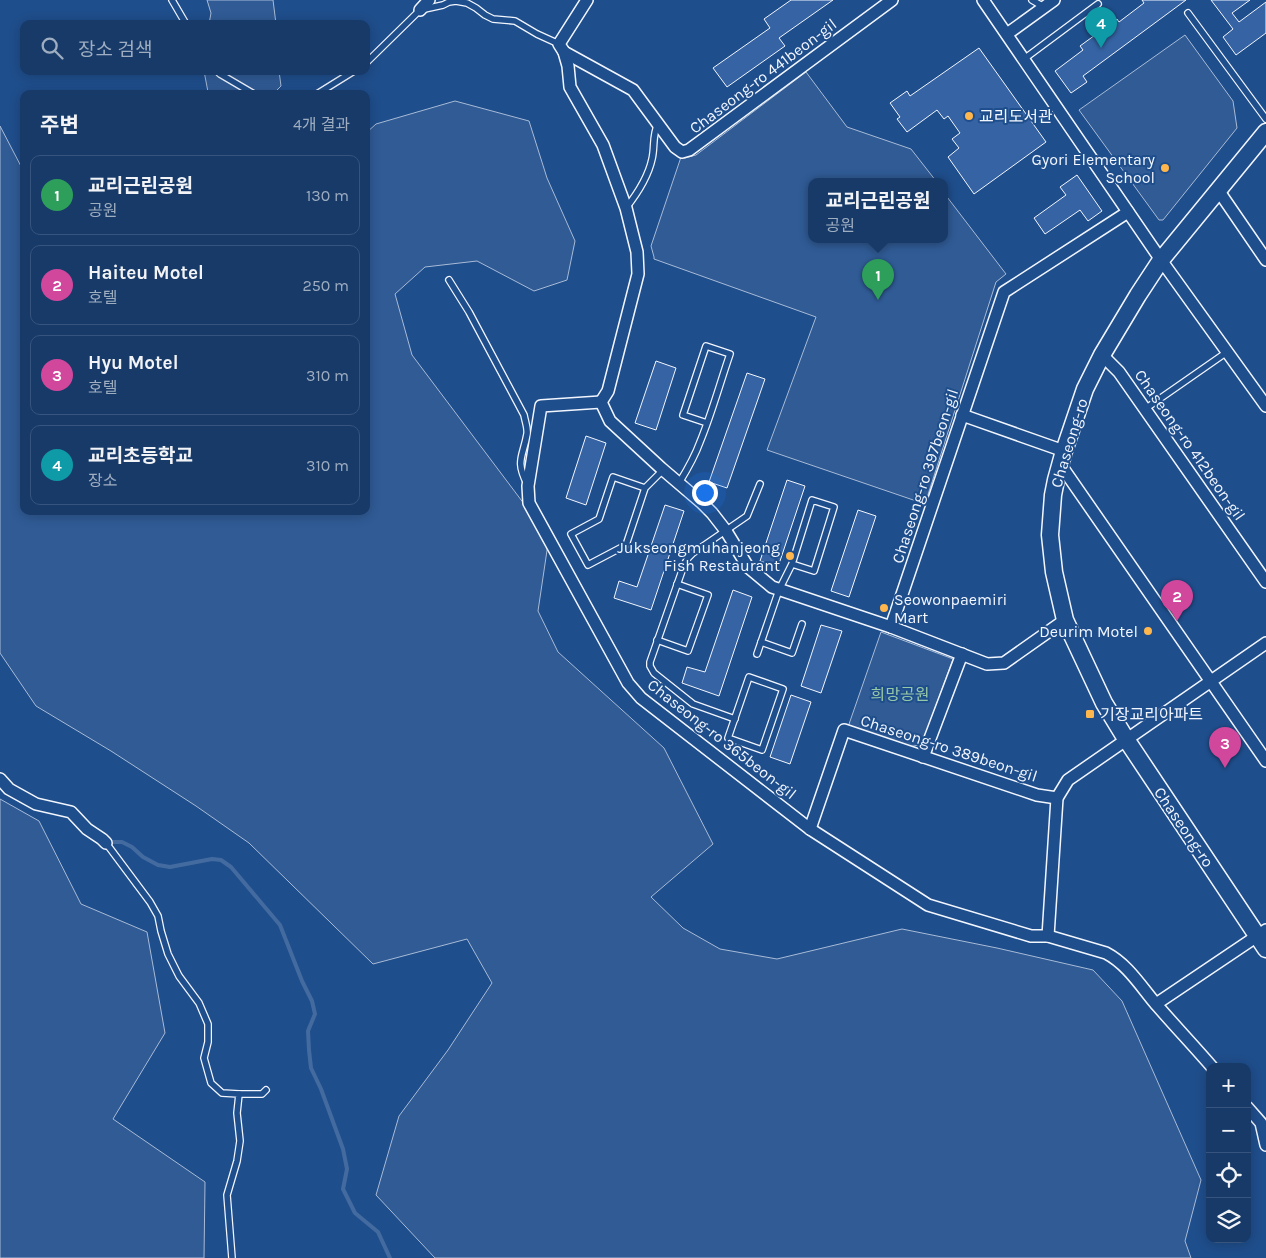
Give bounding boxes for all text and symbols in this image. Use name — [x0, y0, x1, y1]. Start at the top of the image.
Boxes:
pin: 4 — [1085, 7, 1117, 48]
street label: Chaseong-ro 441beon-gil — [686, 14, 840, 138]
search box — [20, 20, 370, 75]
icon: search — [38, 34, 66, 62]
text: 장소 검색 — [78, 39, 152, 61]
place label: 교리도서관 — [979, 107, 1053, 126]
marker: 교리도서관 — [963, 110, 975, 122]
text: 주변 — [40, 113, 79, 137]
text: 4개 결과 — [293, 115, 350, 134]
place label: Gyori Elementary School — [1032, 150, 1156, 187]
marker: Gyori Elementary School — [1159, 162, 1171, 174]
text: 교리근린공원 — [88, 175, 193, 197]
popup — [808, 178, 948, 243]
text: 1 — [54, 186, 60, 205]
text: 130 m — [306, 186, 349, 205]
text: 교리근린공원 — [826, 190, 930, 212]
text: 공원 — [88, 201, 117, 220]
text: 공원 — [826, 216, 855, 235]
pin: 1 — [862, 259, 894, 300]
text: Haiteu Motel — [88, 262, 204, 284]
text: 2 — [52, 276, 62, 295]
text: 250 m — [302, 276, 349, 295]
text: 호텔 — [88, 288, 117, 307]
text: Hyu Motel — [88, 352, 178, 374]
text: 3 — [52, 366, 62, 385]
text: 310 m — [306, 366, 349, 385]
street label: Chaseong-ro 412beon-gil — [1131, 366, 1249, 524]
text: 호텔 — [88, 378, 117, 397]
street label: Chaseong-ro 397beon-gil — [888, 386, 962, 566]
street label: Chaseong-ro — [1046, 396, 1092, 490]
text: 교리초등학교 — [88, 445, 193, 467]
text: 4 — [52, 456, 62, 475]
text: 310 m — [306, 456, 349, 475]
text: 장소 — [88, 471, 117, 490]
your location — [692, 480, 718, 506]
place label: Jukseongmuhanjeong Fish Restaurant — [617, 538, 780, 575]
marker: Jukseongmuhanjeong Fish Restaurant — [784, 550, 796, 562]
pin: 2 — [1161, 580, 1193, 621]
place label: Seowonpaemiri Mart — [894, 590, 1007, 627]
marker: Seowonpaemiri Mart — [878, 602, 890, 614]
place label: Deurim Motel — [1039, 622, 1138, 641]
marker: Deurim Motel — [1142, 625, 1154, 637]
street label: Chaseong-ro 365beon-gil — [644, 675, 800, 803]
park label: 희망공원 — [871, 685, 929, 704]
place label: 기장교리아파트 — [1100, 705, 1203, 724]
marker: 기장교리아파트 — [1084, 708, 1096, 720]
street label: Chaseong-ro 389beon-gil — [858, 710, 1040, 786]
pin: 3 — [1209, 727, 1241, 768]
street label: Chaseong-ro — [1150, 783, 1218, 871]
map controls — [1206, 1063, 1251, 1243]
button: + — [1206, 1063, 1251, 1108]
button: − — [1206, 1108, 1251, 1153]
button: locate — [1206, 1153, 1251, 1198]
button: layers — [1206, 1198, 1251, 1243]

